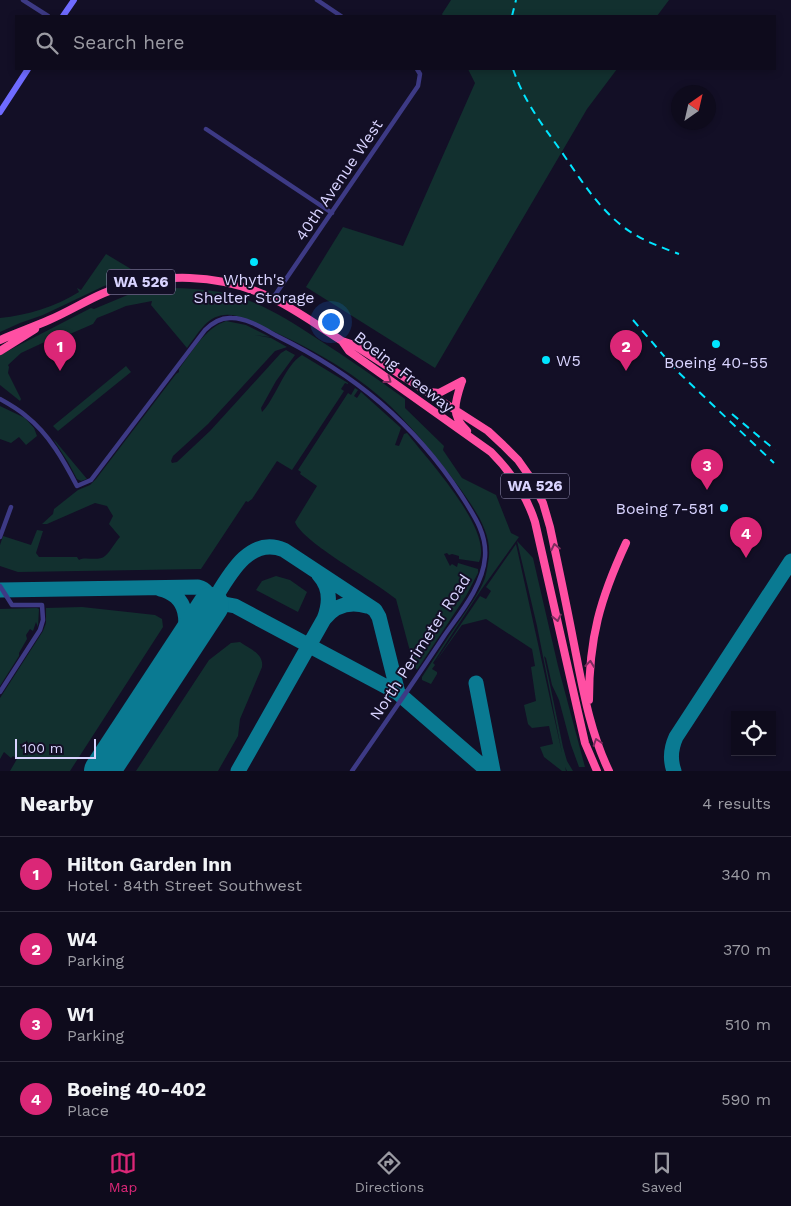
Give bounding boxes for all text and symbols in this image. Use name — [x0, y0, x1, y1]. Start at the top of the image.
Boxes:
search box — [15, 15, 776, 70]
icon: search — [33, 29, 61, 57]
text: Search here — [73, 31, 184, 54]
north arrow — [671, 85, 716, 130]
street label: 40th Avenue West — [291, 116, 387, 244]
marker: Whyth's Shelter Storage — [248, 256, 260, 268]
road number: WA 526 — [107, 270, 175, 294]
place label: Whyth's Shelter Storage — [193, 270, 315, 307]
your location — [318, 309, 344, 335]
street label: Boeing Freeway — [350, 327, 458, 417]
pin: 1 — [44, 330, 76, 371]
pin: 2 — [610, 330, 642, 371]
marker: Boeing 40-55 — [710, 338, 722, 350]
place label: W5 — [556, 351, 581, 370]
place label: Boeing 40-55 — [664, 353, 768, 372]
marker: W5 — [540, 354, 552, 366]
one-way arrow — [382, 374, 392, 383]
pin: 3 — [691, 449, 723, 490]
road number: WA 526 — [501, 474, 569, 498]
place label: Boeing 7-581 — [616, 499, 714, 518]
marker: Boeing 7-581 — [718, 502, 730, 514]
pin: 4 — [730, 517, 762, 558]
one-way arrow — [550, 543, 560, 552]
street label: North Perimeter Road — [366, 571, 474, 723]
one-way arrow — [551, 614, 562, 623]
one-way arrow — [584, 659, 595, 667]
map controls — [731, 711, 776, 756]
button: locate — [731, 711, 776, 756]
scale bar — [15, 736, 96, 759]
one-way arrow — [593, 739, 603, 747]
text: 100 m — [22, 740, 63, 756]
text: Nearby — [20, 791, 93, 816]
text: 4 results — [702, 794, 771, 813]
text: Hilton Garden Inn — [67, 853, 232, 876]
text: 1 — [33, 865, 39, 884]
text: 340 m — [721, 865, 771, 884]
text: Hotel · 84th Street Southwest — [67, 876, 302, 895]
text: W4 — [67, 928, 97, 951]
text: 2 — [31, 940, 41, 959]
text: 370 m — [723, 940, 771, 959]
text: Parking — [67, 951, 124, 970]
text: W1 — [67, 1003, 94, 1026]
text: 3 — [31, 1015, 41, 1034]
text: 510 m — [725, 1015, 771, 1034]
text: Parking — [67, 1026, 124, 1045]
text: Boeing 40-402 — [67, 1078, 206, 1101]
text: 4 — [31, 1090, 41, 1109]
text: 590 m — [721, 1090, 771, 1109]
text: Place — [67, 1101, 109, 1120]
tab: Map — [109, 1149, 137, 1195]
tab: Directions — [355, 1149, 424, 1195]
tab: Saved — [642, 1149, 682, 1195]

